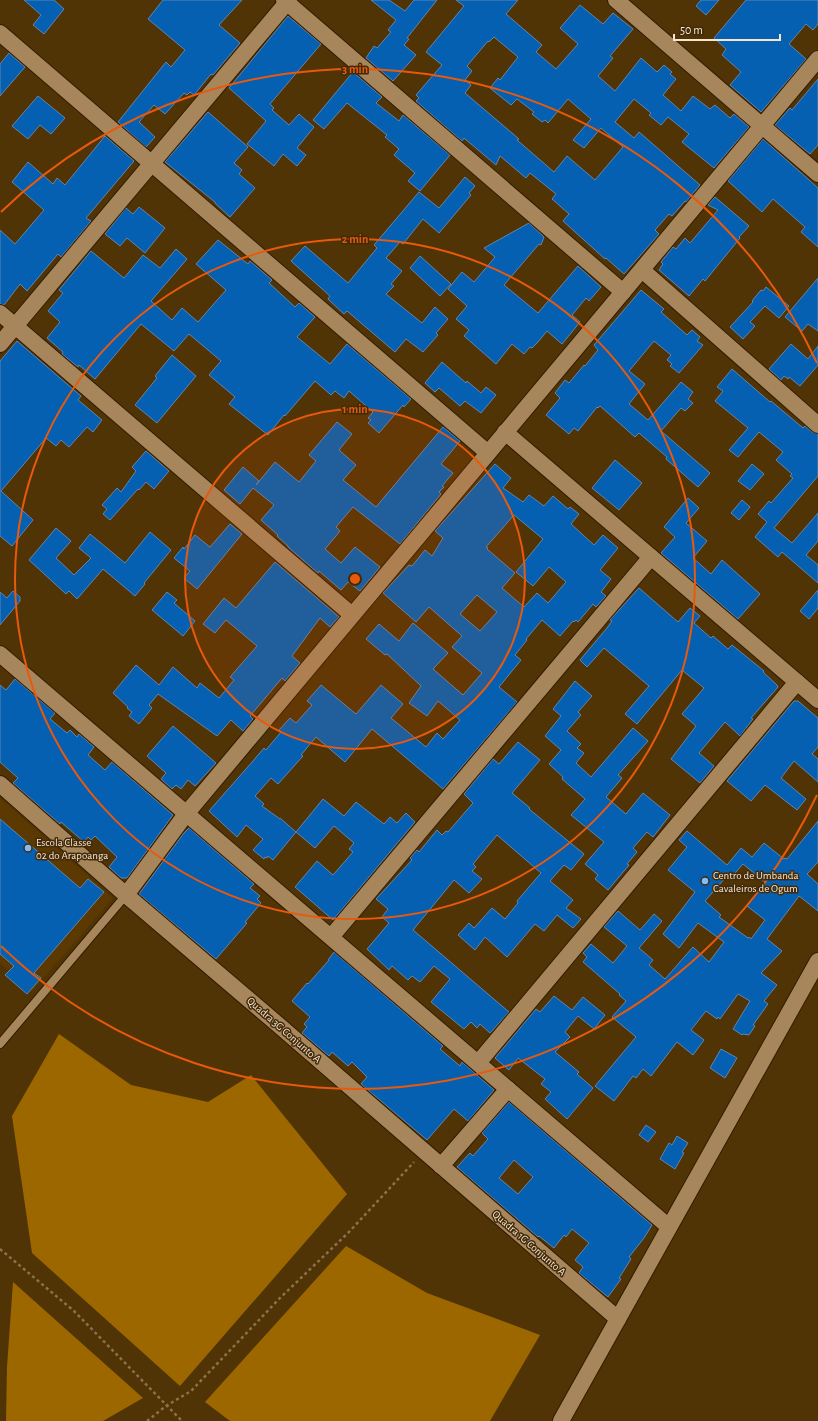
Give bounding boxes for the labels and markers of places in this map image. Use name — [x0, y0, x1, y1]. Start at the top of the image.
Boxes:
centre of rings — [348, 572, 362, 586]
place label: Escola Classe 02 do Arapoanga — [36, 837, 108, 861]
marker: Escola Classe 02 do Arapoanga — [23, 843, 33, 853]
place label: Centro de Umbanda Cavaleiros de Ogum — [713, 870, 799, 894]
marker: Centro de Umbanda Cavaleiros de Ogum — [700, 876, 710, 886]

